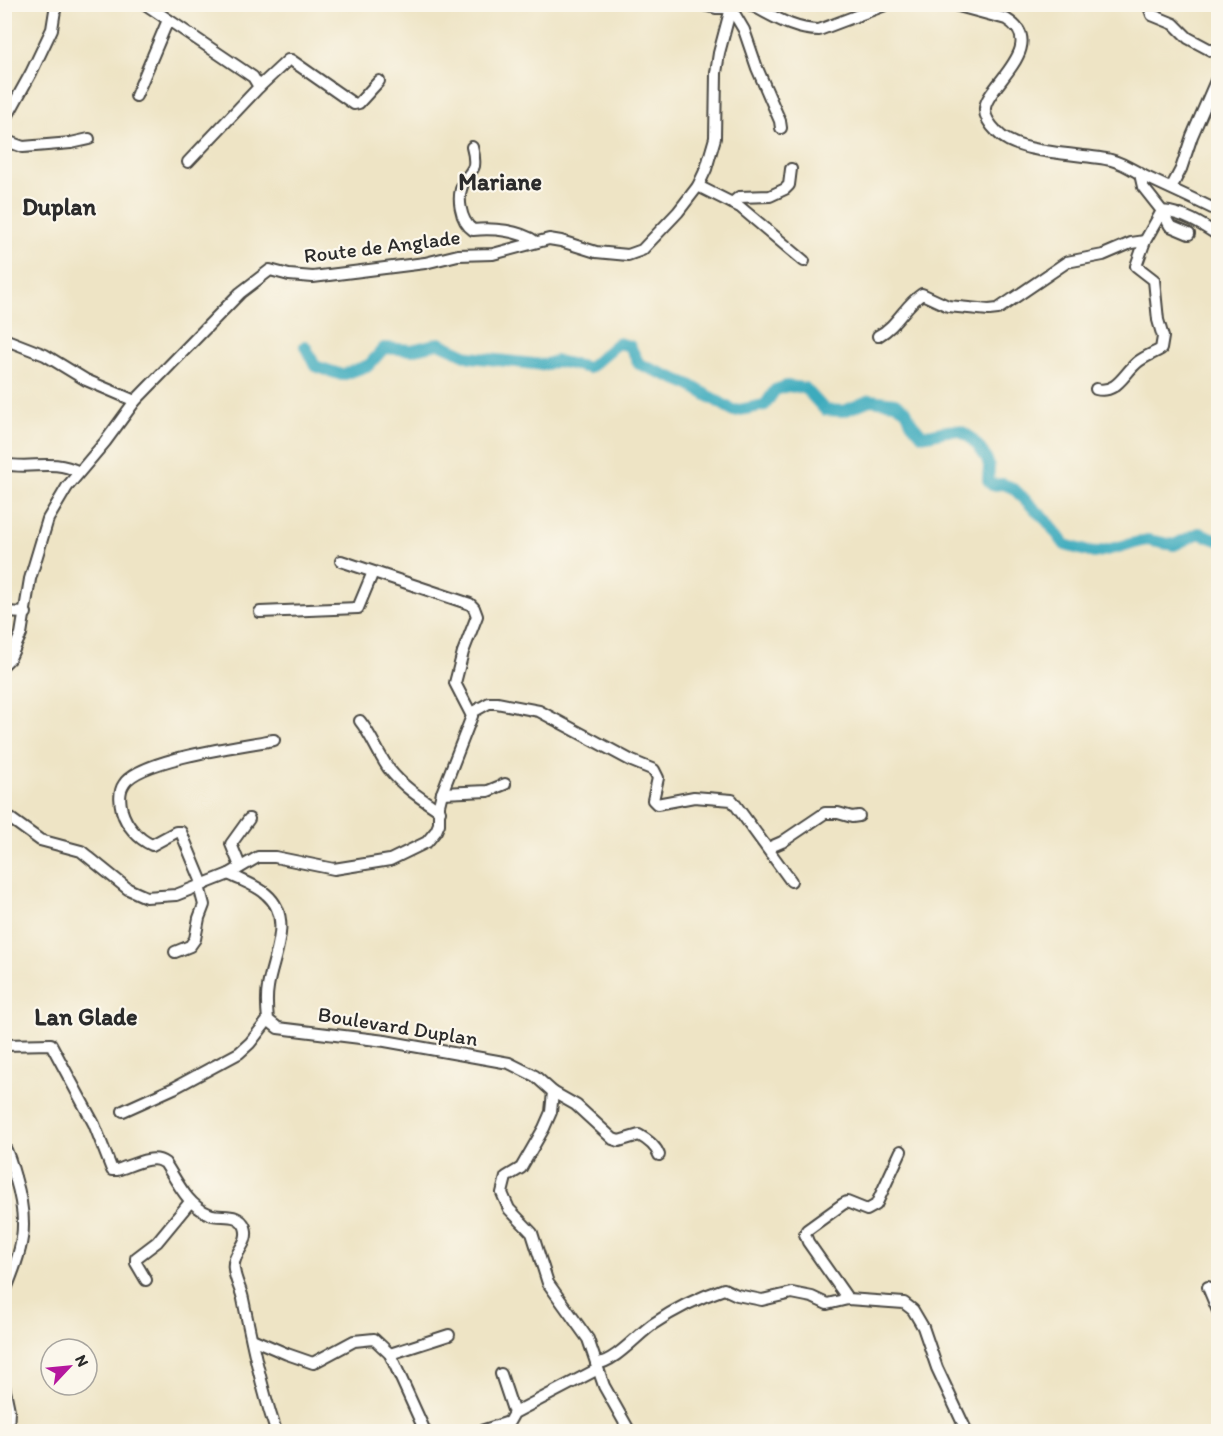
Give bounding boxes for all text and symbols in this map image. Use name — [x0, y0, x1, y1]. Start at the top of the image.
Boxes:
district label: Mariane — [458, 167, 542, 196]
district label: Duplan — [22, 192, 96, 222]
street label: Route de Anglade — [302, 224, 462, 268]
street label: Boulevard Duplan — [316, 1001, 480, 1051]
district label: Lan Glade — [34, 1002, 138, 1031]
north arrow — [39, 1337, 99, 1397]
text: N — [71, 1352, 93, 1370]

